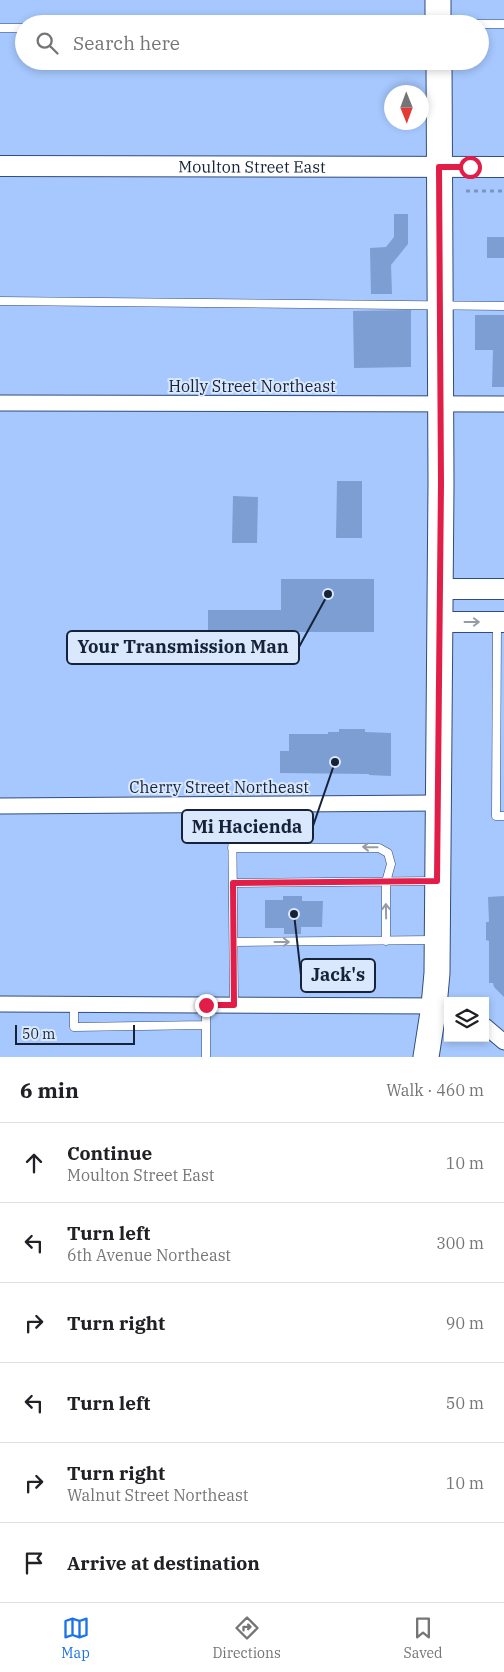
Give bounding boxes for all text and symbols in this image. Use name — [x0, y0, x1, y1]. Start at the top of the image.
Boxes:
search box — [15, 15, 489, 70]
icon: search — [33, 29, 61, 57]
text: Search here — [73, 31, 180, 55]
north arrow — [384, 85, 429, 130]
street label: Moulton Street East — [178, 156, 326, 177]
route start — [459, 156, 482, 179]
street label: Holly Street Northeast — [168, 376, 336, 396]
one-way arrow — [463, 617, 479, 627]
callout: Your Transmission Man — [67, 631, 299, 664]
text: Your Transmission Man — [77, 635, 289, 658]
street label: Cherry Street Northeast — [129, 777, 309, 797]
callout: Mi Hacienda — [182, 810, 313, 843]
text: Mi Hacienda — [192, 815, 302, 838]
one-way arrow — [363, 843, 379, 852]
one-way arrow — [381, 903, 391, 920]
one-way arrow — [274, 937, 290, 946]
callout: Jack's — [301, 959, 375, 992]
text: Jack's — [311, 963, 365, 986]
route end — [195, 994, 218, 1017]
map controls — [444, 997, 489, 1042]
button: layers — [444, 997, 489, 1042]
scale bar — [15, 1022, 135, 1045]
text: 50 m — [22, 1025, 55, 1043]
text: 6 min — [20, 1076, 79, 1104]
text: Walk · 460 m — [386, 1080, 484, 1100]
text: Continue — [67, 1141, 152, 1165]
icon: ahead — [20, 1149, 48, 1177]
text: 10 m — [446, 1153, 484, 1173]
text: Moulton Street East — [67, 1165, 214, 1185]
text: Turn left — [67, 1221, 150, 1245]
icon: left — [20, 1229, 48, 1257]
text: 300 m — [436, 1233, 484, 1253]
text: 6th Avenue Northeast — [67, 1245, 231, 1265]
icon: right — [20, 1309, 48, 1337]
text: Turn right — [67, 1311, 165, 1335]
text: 90 m — [446, 1313, 484, 1333]
icon: left — [20, 1389, 48, 1417]
text: Turn left — [67, 1391, 150, 1415]
text: 50 m — [446, 1393, 484, 1413]
text: Turn right — [67, 1461, 165, 1485]
icon: right — [20, 1469, 48, 1497]
text: 10 m — [446, 1473, 484, 1493]
text: Walnut Street Northeast — [67, 1485, 248, 1505]
icon: arrive — [20, 1549, 48, 1577]
text: Arrive at destination — [67, 1551, 260, 1575]
tab: Map — [61, 1614, 90, 1662]
tab: Directions — [212, 1614, 281, 1662]
tab: Saved — [403, 1614, 443, 1662]

